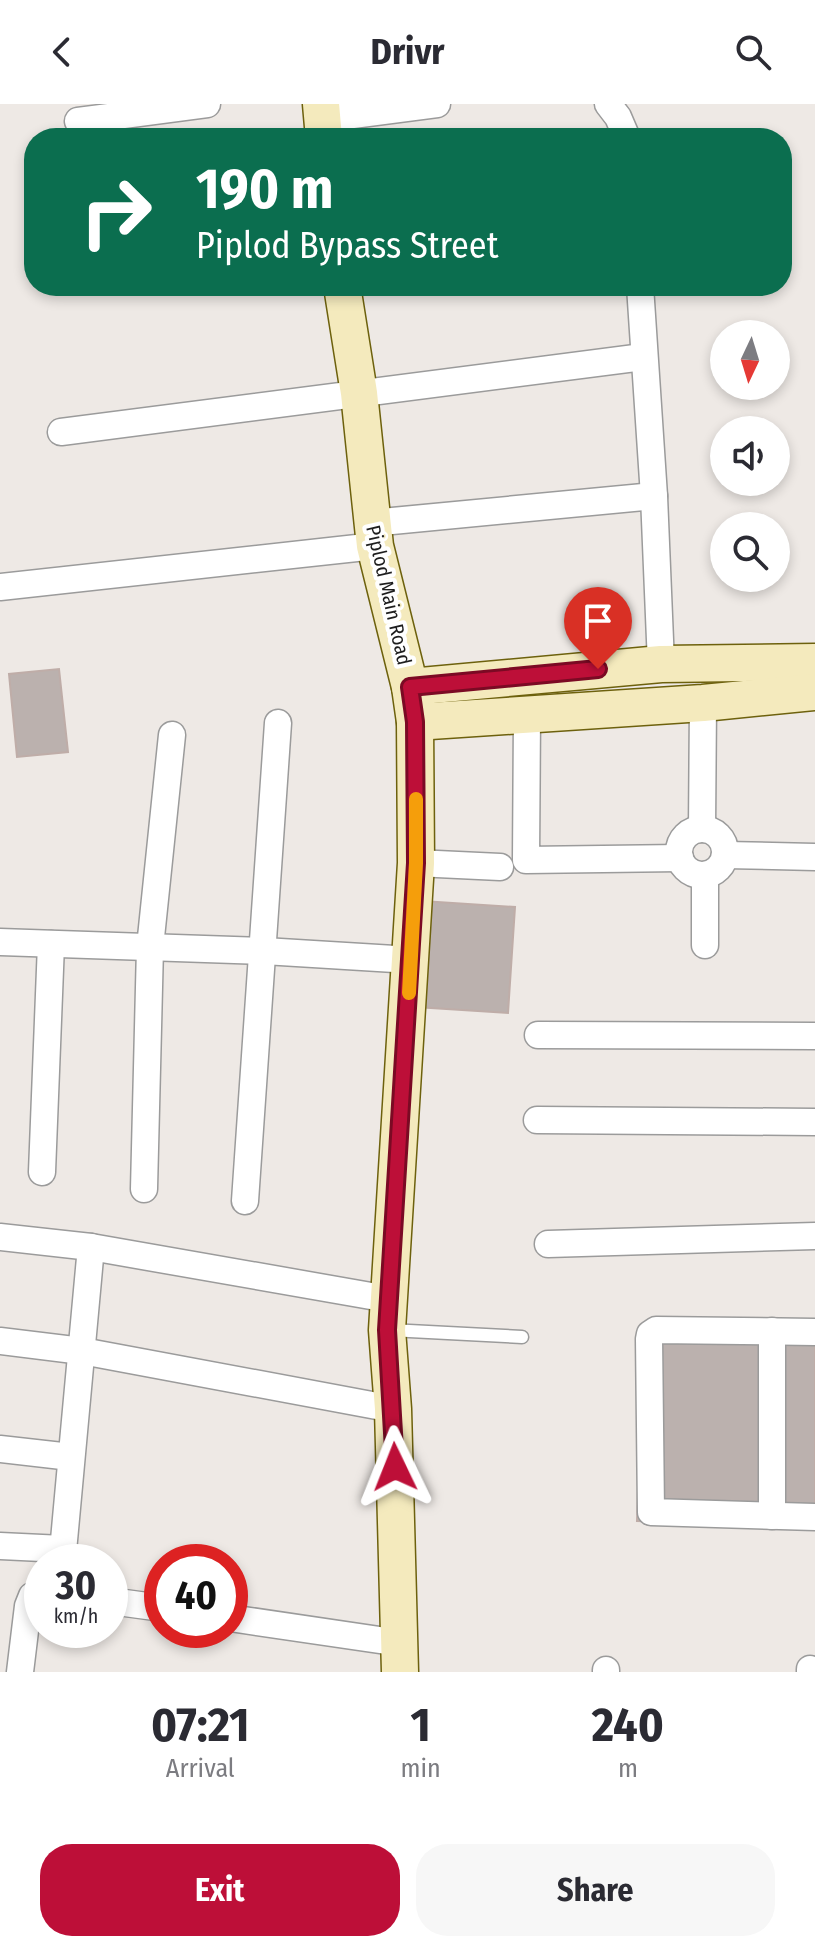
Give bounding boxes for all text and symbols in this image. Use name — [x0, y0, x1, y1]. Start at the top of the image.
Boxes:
icon: back — [40, 30, 84, 74]
text: Drivr — [370, 30, 445, 74]
icon: search — [731, 30, 775, 74]
text: 190 m — [196, 156, 334, 223]
icon: right — [64, 160, 168, 264]
text: Piplod Bypass Street — [196, 224, 498, 268]
north arrow — [710, 320, 790, 400]
map controls — [710, 320, 790, 592]
button: sound — [710, 416, 790, 496]
button: search — [710, 512, 790, 592]
street label: Piplod Main Road — [361, 523, 417, 667]
pin — [564, 587, 632, 669]
icon: arrive — [576, 599, 620, 643]
position arrow — [353, 1425, 437, 1509]
speed limit sign: 40 — [144, 1544, 248, 1648]
text: 30 — [56, 1562, 96, 1610]
text: km/h — [54, 1604, 98, 1628]
text: 07:21 — [151, 1696, 250, 1754]
text: 1 — [411, 1696, 431, 1754]
text: 240 — [592, 1696, 664, 1754]
text: Arrival — [166, 1753, 235, 1784]
text: min — [401, 1753, 441, 1784]
text: m — [618, 1753, 638, 1784]
button: Exit — [40, 1844, 400, 1936]
button: Share — [416, 1844, 775, 1936]

